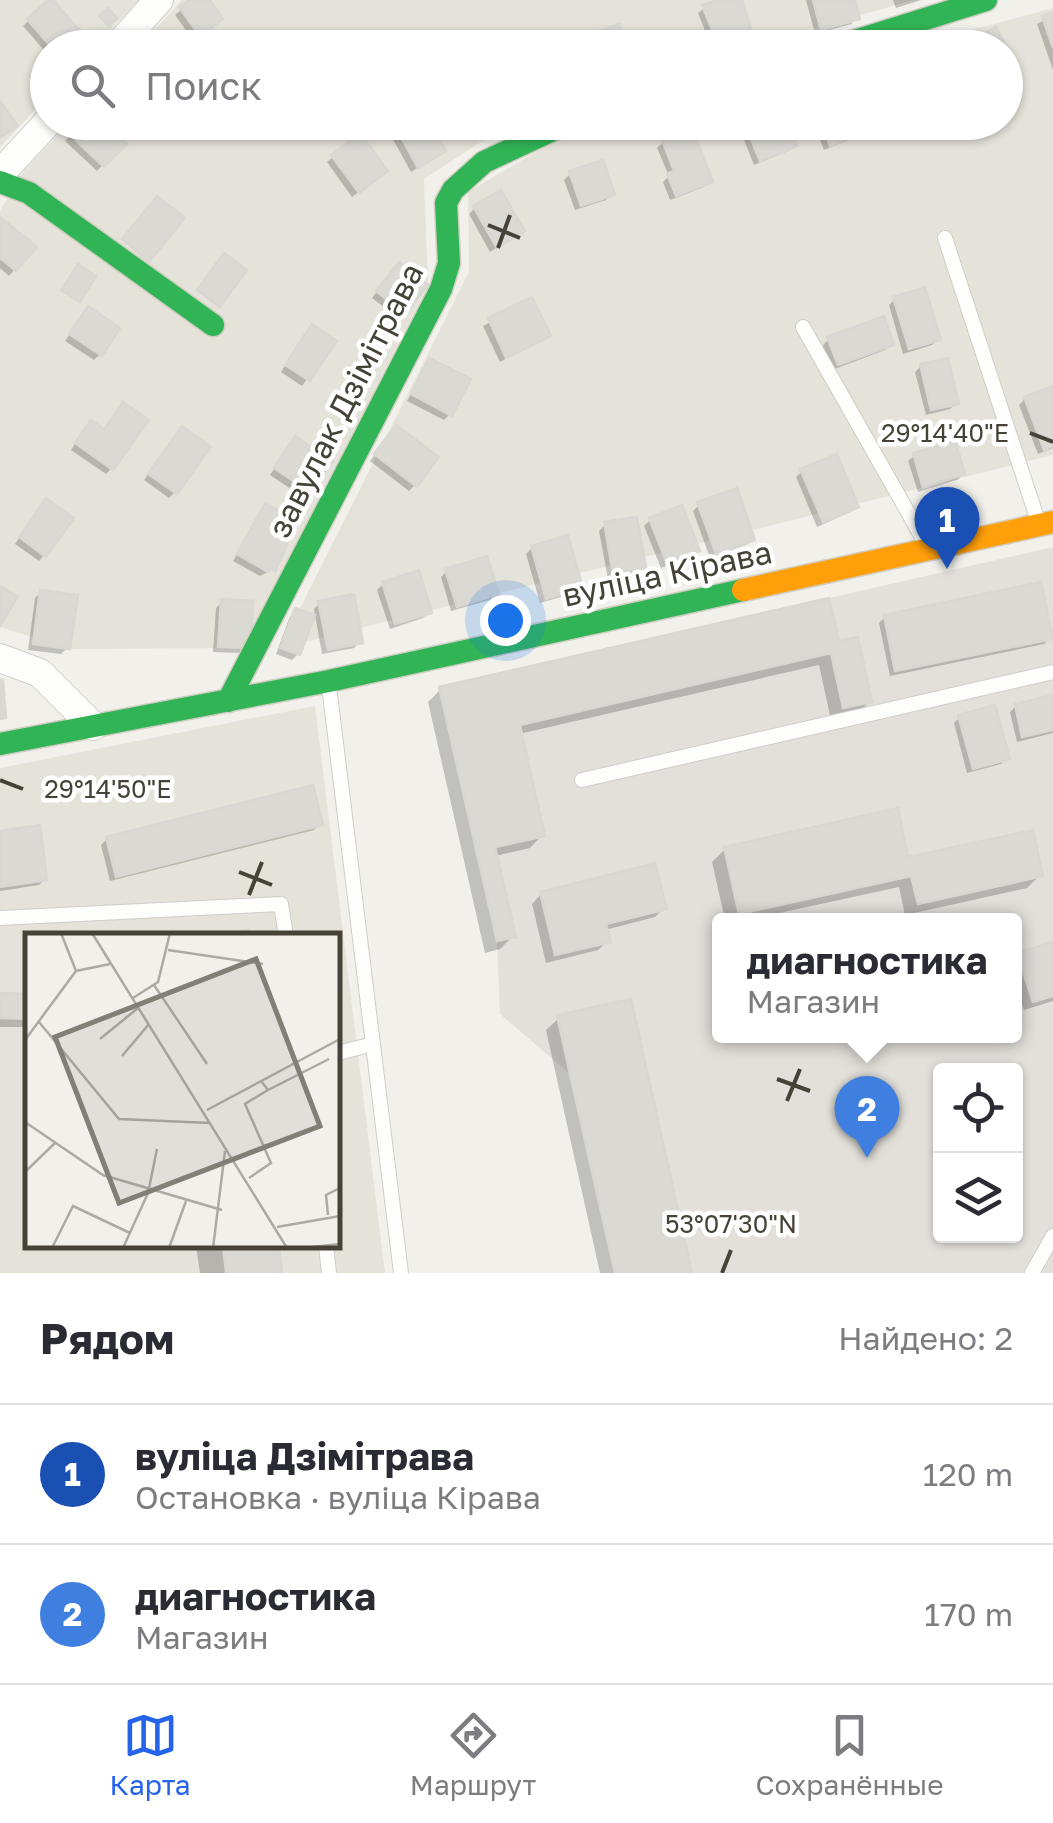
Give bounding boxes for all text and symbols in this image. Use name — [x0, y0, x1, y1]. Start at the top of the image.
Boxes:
search box — [30, 30, 1023, 140]
icon: search — [65, 58, 120, 113]
text: Поиск — [145, 63, 262, 108]
street label: завулак Дзімітрава — [259, 257, 431, 543]
text: 29°14'40"E — [881, 417, 1009, 448]
pin: 1 — [914, 486, 980, 569]
street label: вуліца Кірава — [559, 532, 775, 614]
your location — [480, 595, 531, 646]
text: 29°14'50"E — [44, 773, 172, 804]
popup — [712, 913, 1022, 1043]
inset map — [25, 933, 340, 1248]
text: диагностика — [747, 937, 987, 982]
text: Магазин — [747, 982, 880, 1020]
map controls — [933, 1063, 1023, 1243]
button: locate — [933, 1063, 1023, 1153]
pin: 2 — [834, 1076, 900, 1158]
button: layers — [933, 1153, 1023, 1243]
text: 53°07'30"N — [665, 1208, 797, 1239]
text: Рядом — [40, 1313, 174, 1363]
text: Найдено: 2 — [838, 1319, 1013, 1357]
text: вуліца Дзімітрава — [135, 1433, 474, 1478]
text: 1 — [64, 1455, 81, 1493]
text: 120 m — [923, 1455, 1013, 1493]
text: Остановка · вуліца Кірава — [135, 1478, 541, 1516]
text: диагностика — [135, 1573, 376, 1618]
text: 2 — [63, 1595, 82, 1633]
text: 170 m — [924, 1595, 1013, 1633]
text: Магазин — [135, 1618, 269, 1656]
tab: Карта — [110, 1708, 191, 1801]
tab: Маршрут — [410, 1708, 536, 1801]
tab: Сохранённые — [755, 1708, 943, 1801]

